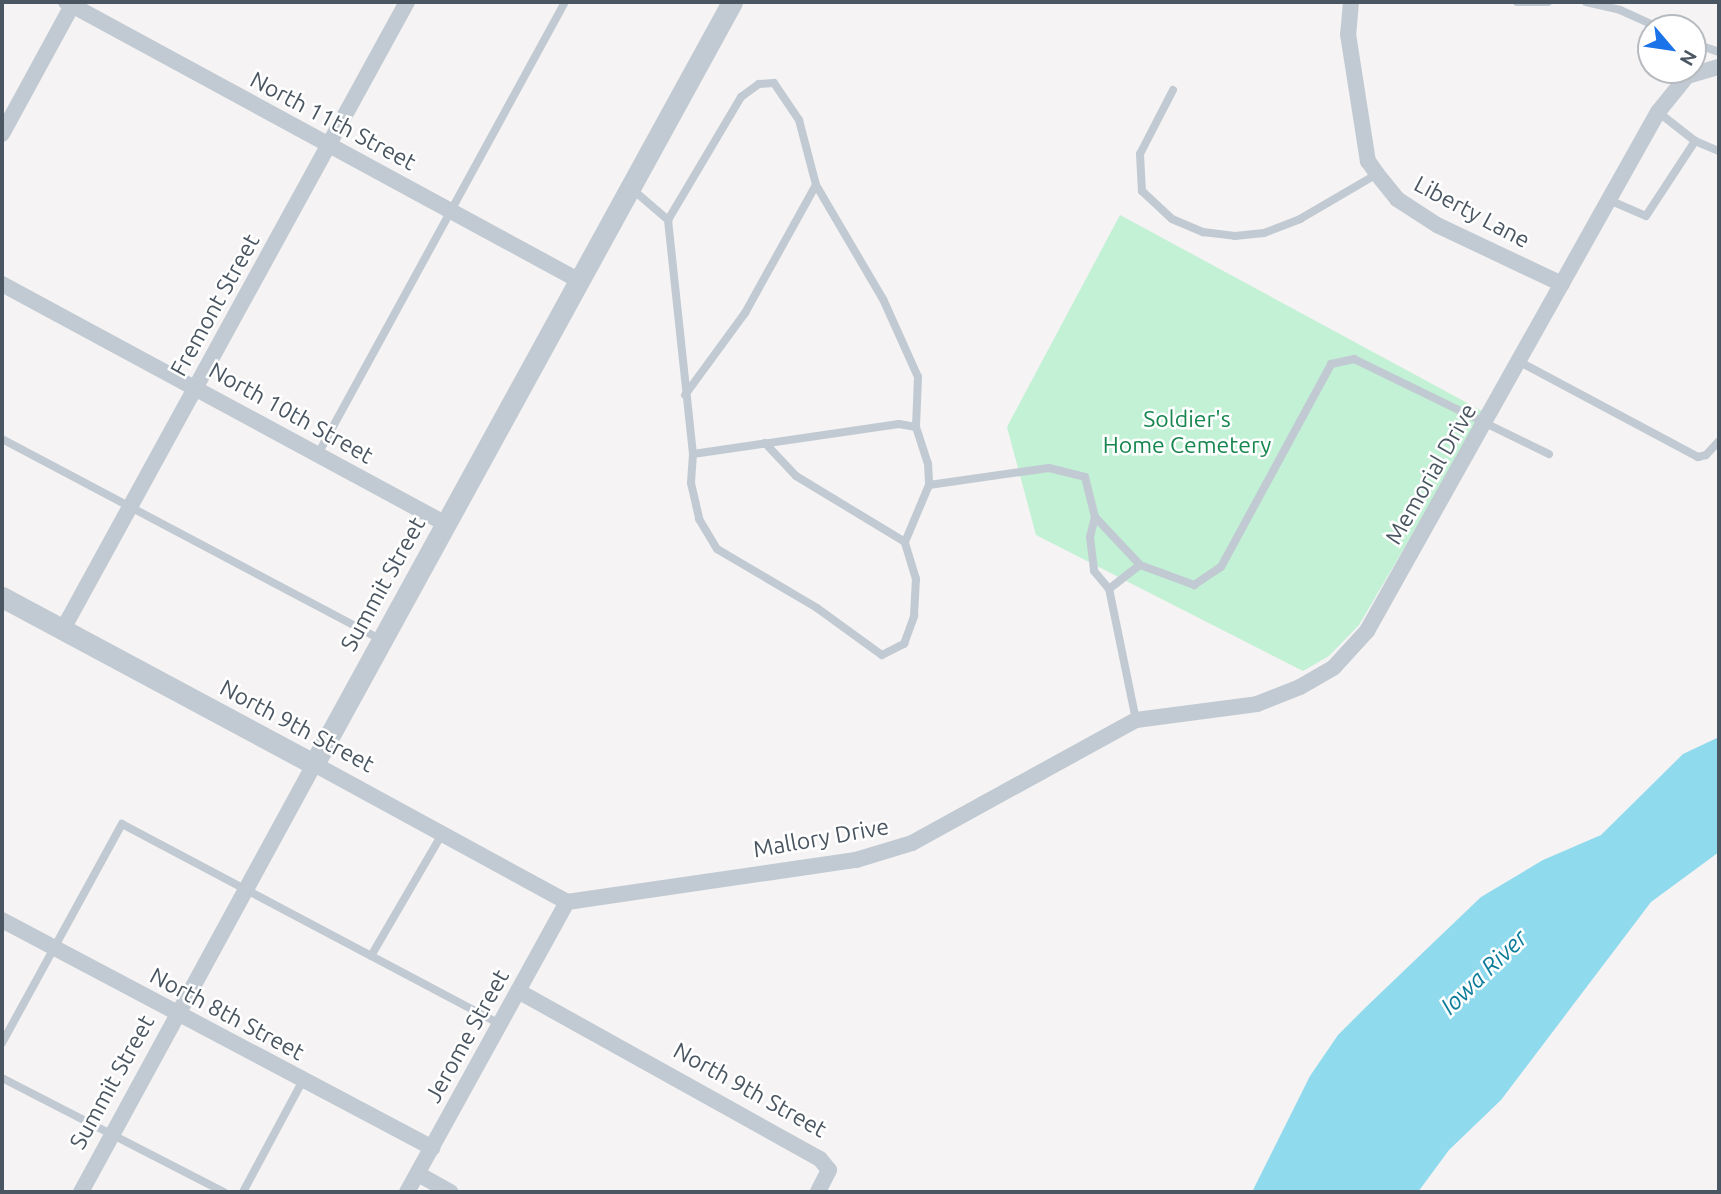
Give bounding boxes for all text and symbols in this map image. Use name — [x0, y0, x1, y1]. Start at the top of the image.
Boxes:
north arrow — [1637, 14, 1707, 84]
text: N — [1676, 47, 1702, 70]
street label: North 11th Street — [245, 66, 421, 176]
street label: Liberty Lane — [1409, 170, 1535, 254]
street label: Fremont Street — [165, 229, 265, 381]
street label: North 10th Street — [204, 356, 378, 470]
street label: Memorial Drive — [1380, 399, 1482, 549]
park label: Soldier's Home Cemetery — [1103, 405, 1271, 459]
street label: Summit Street — [335, 512, 431, 656]
street label: North 9th Street — [215, 674, 379, 778]
street label: Mallory Drive — [751, 812, 891, 864]
water label: Iowa River — [1435, 924, 1533, 1020]
street label: North 8th Street — [145, 962, 309, 1066]
street label: Jerome Street — [419, 965, 515, 1107]
street label: Summit Street — [64, 1010, 160, 1154]
street label: North 9th Street — [669, 1037, 831, 1143]

